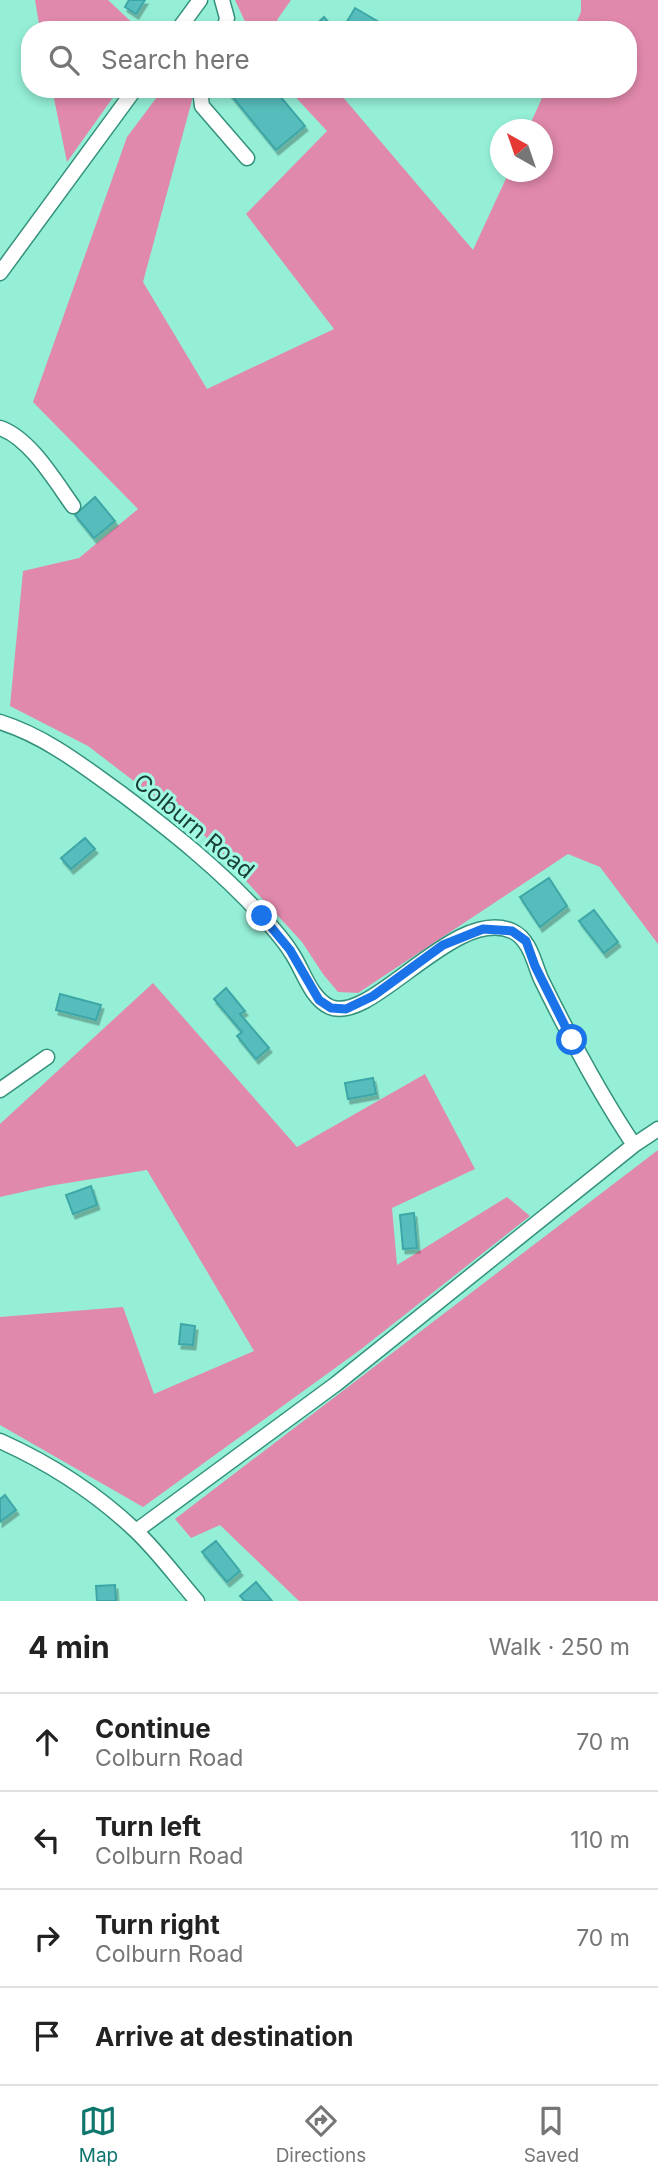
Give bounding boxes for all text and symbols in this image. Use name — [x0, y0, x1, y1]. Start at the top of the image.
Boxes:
search box — [21, 21, 637, 98]
icon: search — [45, 41, 83, 79]
text: Search here — [101, 44, 250, 75]
north arrow — [490, 119, 553, 182]
street label: Colburn Road — [128, 768, 260, 884]
route end — [246, 900, 277, 931]
route start — [556, 1024, 587, 1055]
text: 4 min — [28, 1629, 110, 1665]
text: Walk · 250 m — [489, 1633, 630, 1661]
text: Continue — [95, 1713, 211, 1744]
icon: ahead — [28, 1723, 66, 1761]
text: 70 m — [576, 1728, 630, 1756]
text: Colburn Road — [95, 1744, 243, 1772]
text: Turn left — [95, 1811, 201, 1842]
icon: left — [28, 1821, 66, 1859]
text: 110 m — [570, 1826, 630, 1854]
text: Colburn Road — [95, 1842, 243, 1870]
text: Turn right — [95, 1909, 220, 1940]
icon: right — [28, 1919, 66, 1957]
text: 70 m — [576, 1924, 630, 1952]
text: Colburn Road — [95, 1940, 243, 1968]
icon: arrive — [28, 2017, 66, 2055]
text: Arrive at destination — [95, 2021, 354, 2052]
tab: Map — [79, 2102, 118, 2167]
tab: Directions — [276, 2102, 366, 2167]
tab: Saved — [524, 2102, 579, 2167]

